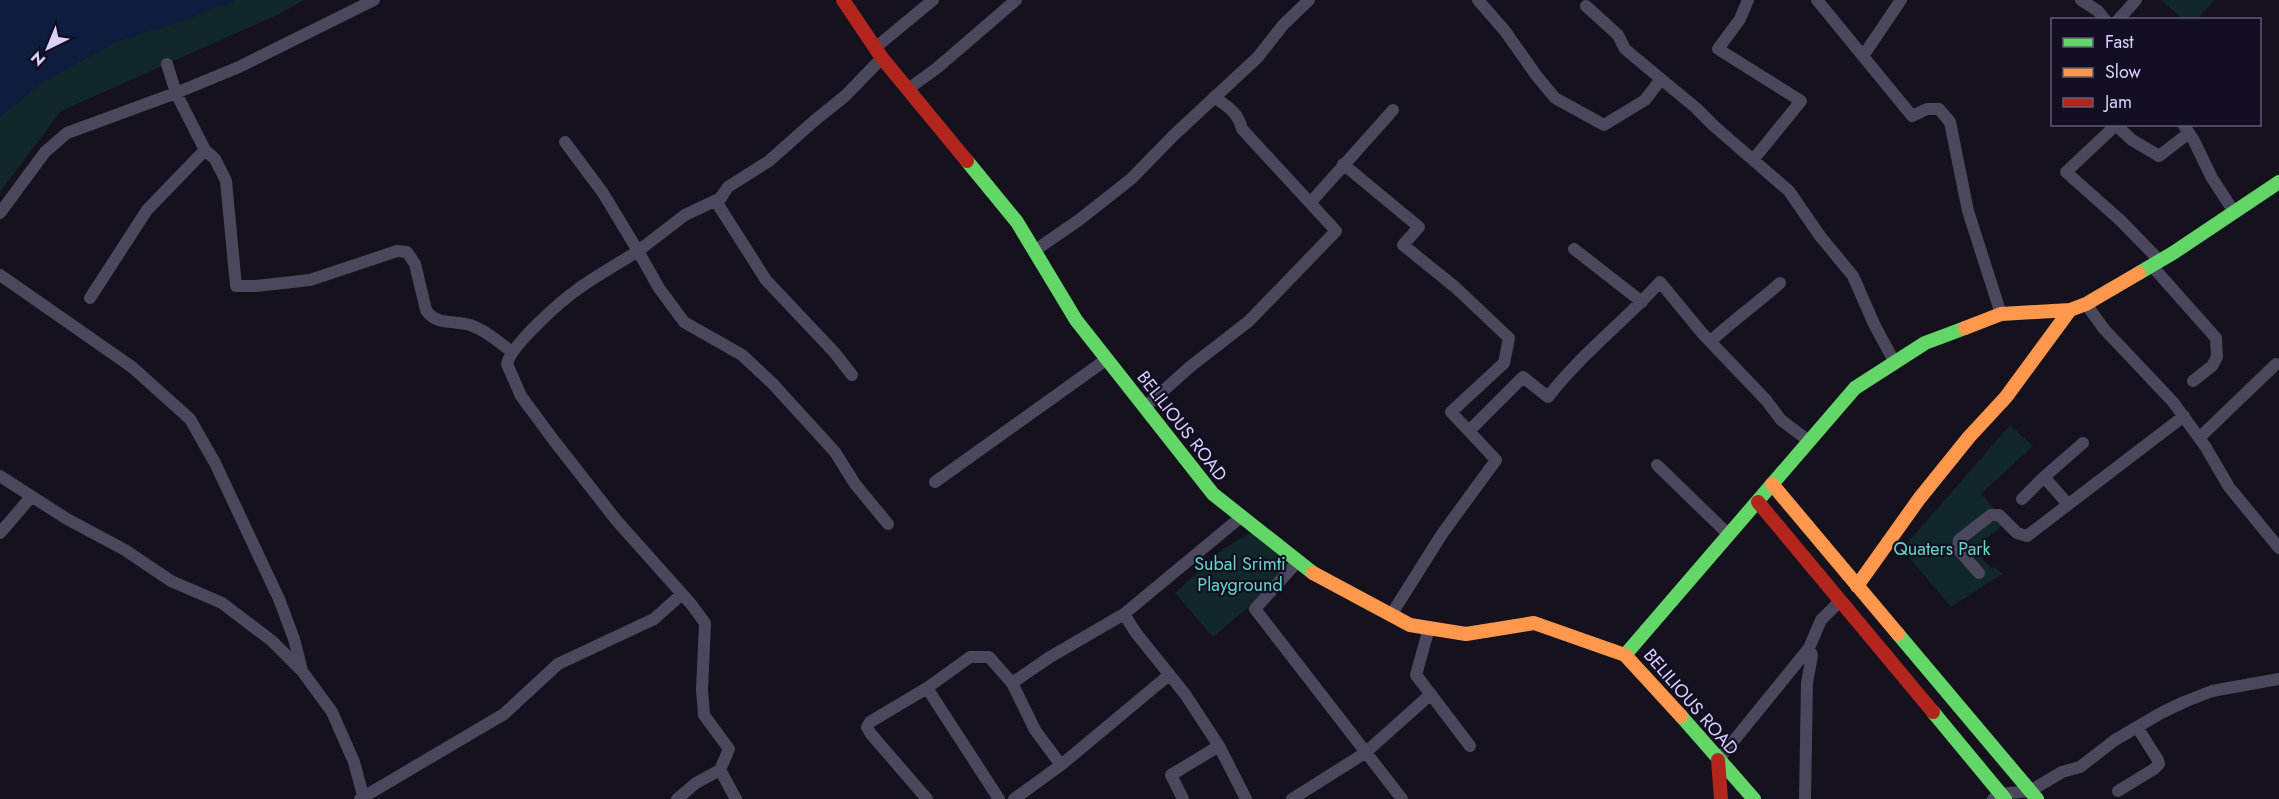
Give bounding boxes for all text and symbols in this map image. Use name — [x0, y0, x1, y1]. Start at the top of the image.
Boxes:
north arrow — [18, 18, 78, 78]
legend — [2051, 18, 2261, 126]
text: Fast — [2105, 29, 2134, 55]
text: N — [26, 46, 51, 71]
text: Slow — [2105, 59, 2142, 85]
text: Jam — [2103, 89, 2132, 115]
street label: BELILIOUS ROAD — [1131, 365, 1233, 487]
park label: Quaters Park — [1894, 536, 1990, 562]
park label: Subal Srimti Playground — [1194, 551, 1286, 598]
street label: BELILIOUS ROAD — [1637, 643, 1745, 761]

